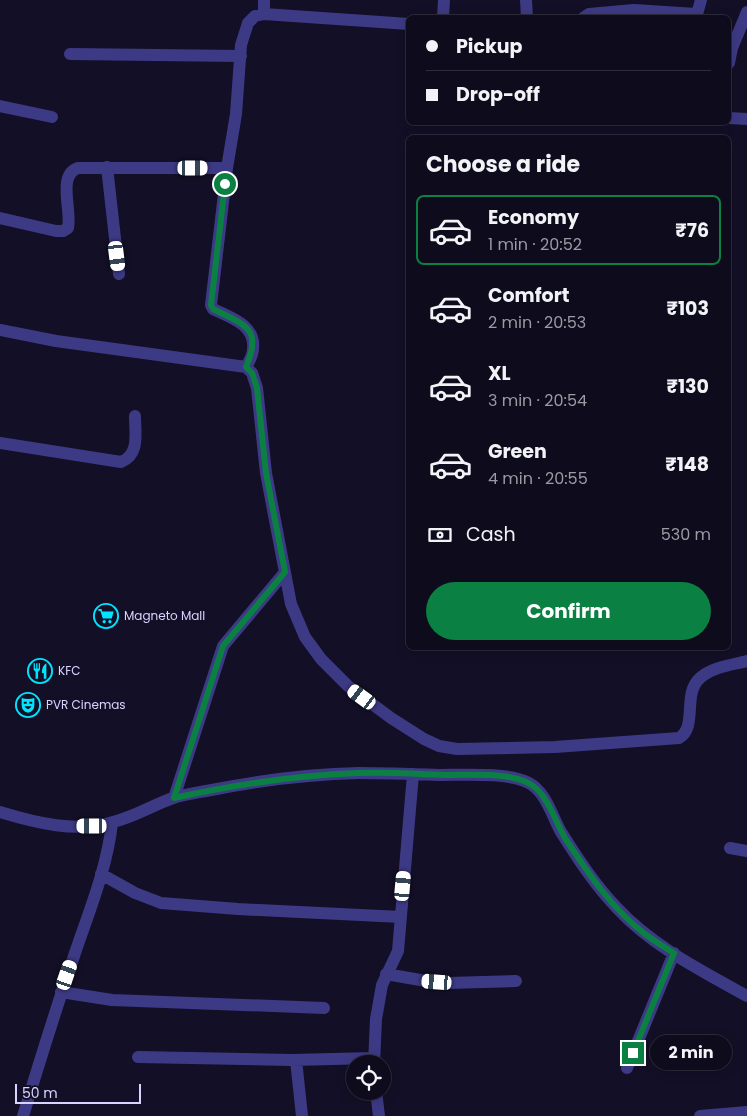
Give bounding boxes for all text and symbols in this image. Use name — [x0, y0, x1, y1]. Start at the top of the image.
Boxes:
text: Pickup — [456, 33, 522, 60]
text: Drop-off — [456, 81, 540, 108]
text: Choose a ride — [426, 149, 580, 180]
car — [178, 161, 208, 176]
route start — [214, 173, 236, 195]
text: Economy — [488, 204, 579, 231]
icon: car — [428, 208, 473, 253]
text: ₹76 — [675, 217, 709, 244]
text: 1 min · 20:52 — [488, 233, 582, 256]
car — [107, 240, 126, 272]
text: Comfort — [488, 282, 570, 309]
icon: car — [428, 286, 473, 331]
text: ₹103 — [667, 295, 709, 322]
text: 2 min · 20:53 — [488, 311, 586, 334]
text: XL — [488, 360, 511, 387]
icon: car — [428, 364, 473, 409]
text: ₹130 — [667, 373, 709, 400]
text: 3 min · 20:54 — [488, 389, 587, 412]
text: Green — [488, 438, 547, 465]
icon: car — [428, 442, 473, 487]
text: ₹148 — [665, 451, 709, 478]
text: 4 min · 20:55 — [488, 467, 588, 490]
icon: cash — [426, 521, 454, 549]
text: Cash — [466, 521, 516, 548]
text: 530 m — [661, 523, 711, 546]
button: Confirm — [426, 582, 711, 640]
supermarket icon: Magneto Mall — [93, 603, 119, 629]
place label: Magneto Mall — [124, 607, 205, 624]
restaurant icon: KFC — [27, 658, 53, 684]
place label: KFC — [58, 662, 81, 679]
car — [345, 682, 378, 712]
theatre icon: PVR Cinemas — [15, 692, 41, 718]
place label: PVR Cinemas — [46, 696, 126, 713]
car — [77, 819, 107, 834]
car — [394, 870, 411, 902]
car — [55, 958, 78, 992]
car — [421, 973, 452, 991]
callout: 2 min — [650, 1036, 733, 1070]
text: 2 min — [669, 1041, 713, 1064]
route end — [622, 1042, 644, 1064]
map controls — [346, 1055, 391, 1100]
button: locate — [346, 1055, 391, 1100]
scale bar — [15, 1081, 141, 1104]
text: 50 m — [22, 1083, 58, 1103]

